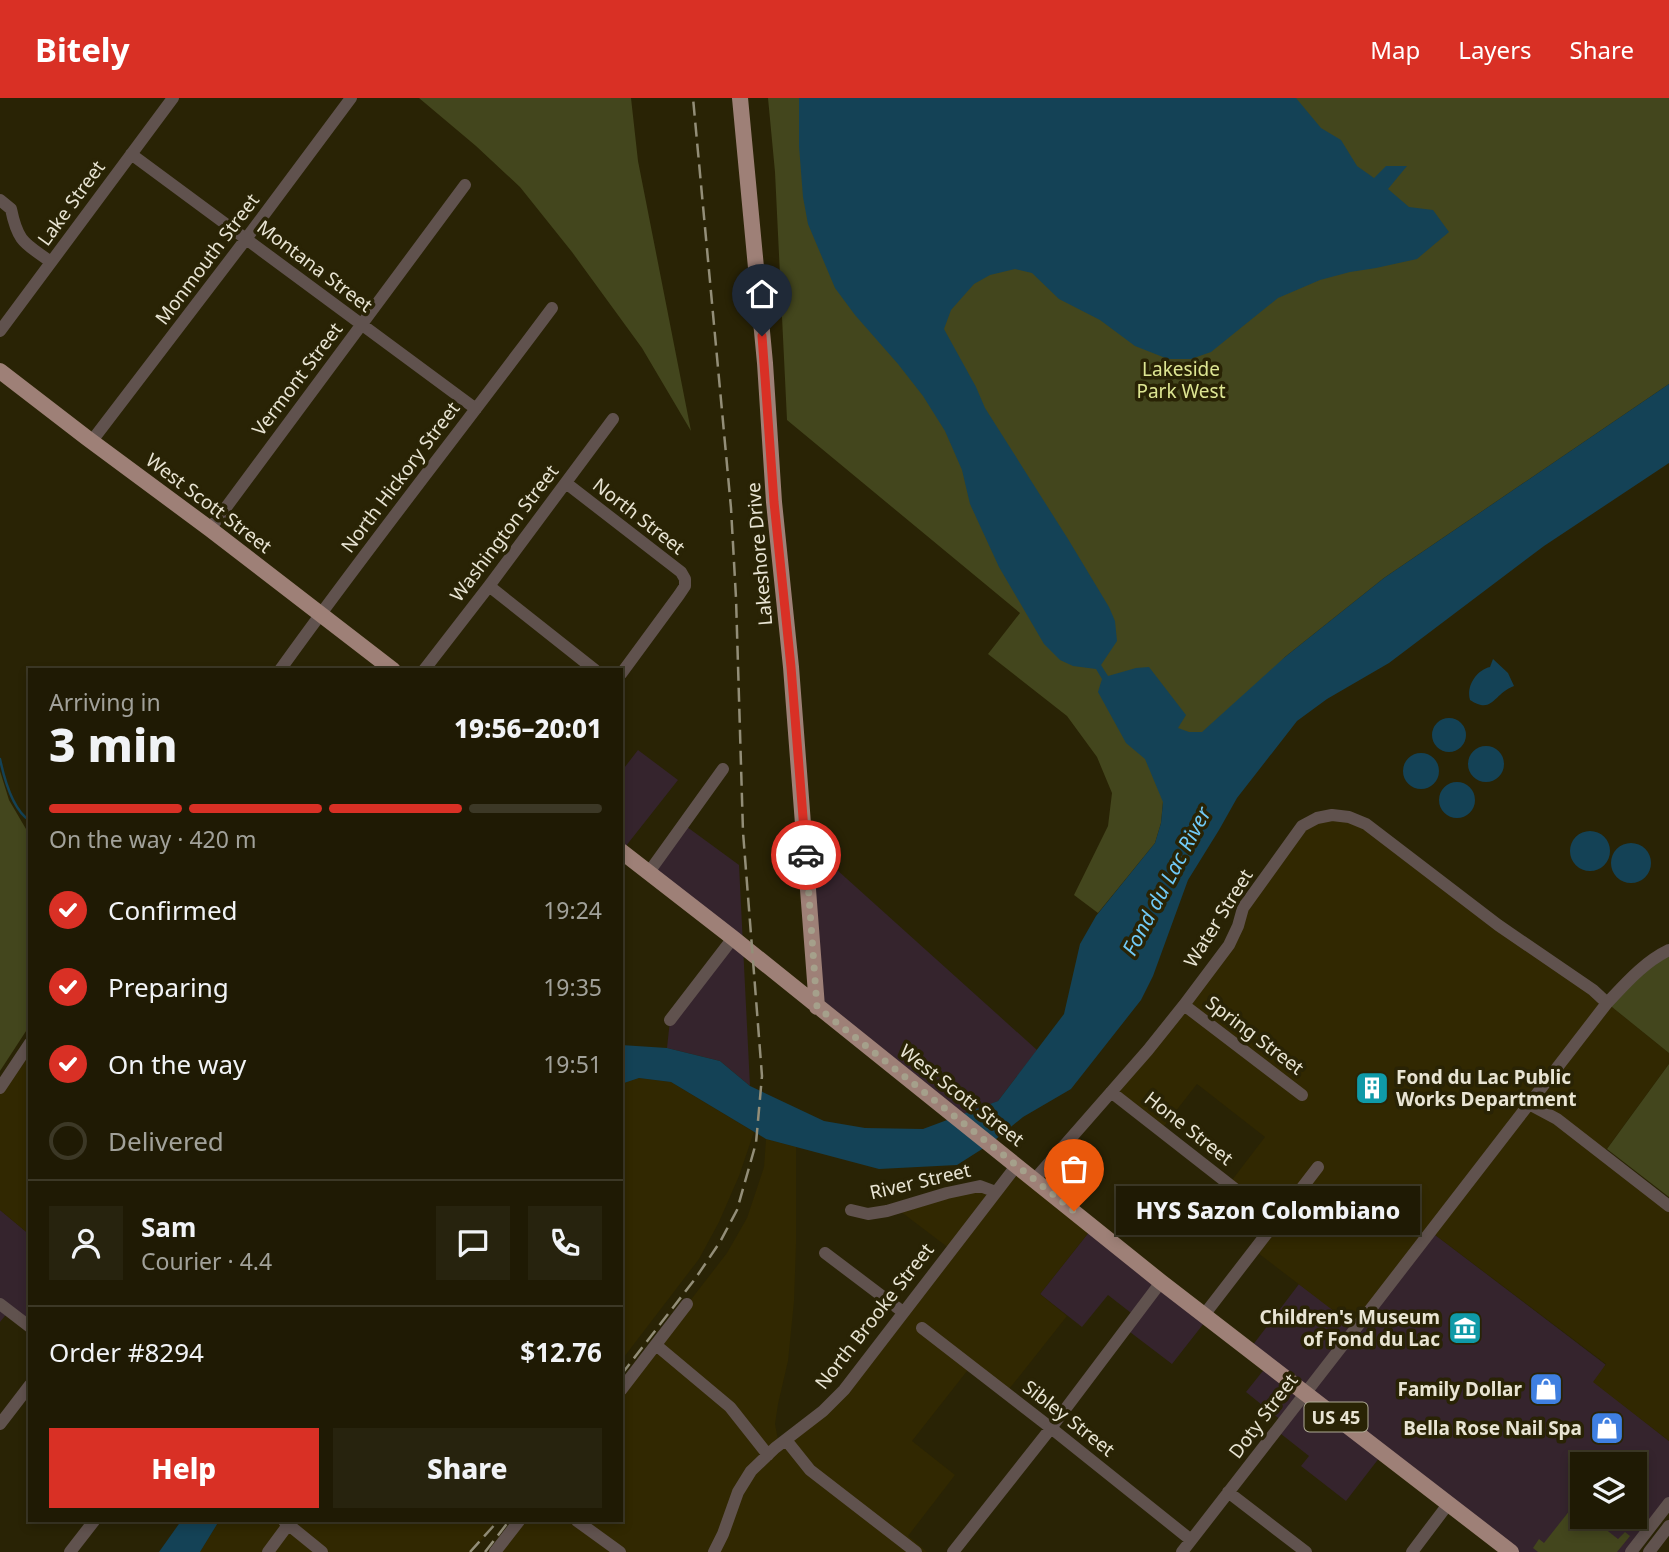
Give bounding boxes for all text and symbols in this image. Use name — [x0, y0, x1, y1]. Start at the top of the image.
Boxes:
text: Bitely — [35, 27, 130, 72]
text: Map — [1370, 33, 1420, 66]
text: Layers — [1458, 33, 1532, 66]
text: Share — [1570, 33, 1634, 66]
street label: Lake Street — [31, 155, 111, 251]
street label: Monmouth Street — [149, 188, 265, 330]
street label: Montana Street — [252, 214, 378, 318]
pin — [732, 264, 792, 336]
icon: home — [743, 275, 781, 313]
street label: Vermont Street — [246, 317, 348, 441]
park label: Lakeside Park West — [1136, 356, 1226, 404]
street label: North Hickory Street — [335, 396, 465, 558]
street label: West Scott Street — [141, 447, 277, 559]
street label: Washington Street — [444, 459, 564, 607]
street label: North Street — [588, 472, 691, 560]
street label: Lakeshore Drive — [740, 481, 778, 627]
text: Arriving in — [49, 686, 161, 718]
text: 19:56–20:01 — [454, 710, 602, 746]
text: 3 min — [49, 713, 178, 775]
water label: Fond du Lac River — [1115, 800, 1218, 960]
courier — [771, 820, 841, 890]
text: On the way · 420 m — [49, 823, 256, 855]
icon: car — [787, 836, 825, 874]
street label: Water Street — [1177, 864, 1259, 972]
icon: check — [49, 891, 87, 929]
text: Confirmed — [108, 892, 238, 928]
text: 19:24 — [543, 894, 602, 926]
icon: check — [49, 968, 87, 1006]
text: Preparing — [108, 969, 229, 1005]
text: 19:35 — [543, 971, 602, 1003]
street label: Spring Street — [1201, 990, 1309, 1080]
street label: West Scott Street — [894, 1038, 1030, 1152]
icon: check — [49, 1045, 87, 1083]
text: On the way — [108, 1046, 246, 1082]
text: 19:51 — [543, 1048, 602, 1080]
place label: Fond du Lac Public Works Department — [1396, 1064, 1576, 1112]
building icon: Fond du Lac Public Works Department — [1353, 1069, 1391, 1107]
street label: Hone Street — [1139, 1085, 1239, 1171]
text: Delivered — [108, 1123, 224, 1159]
pin — [1044, 1139, 1104, 1211]
icon: bag — [1055, 1150, 1093, 1188]
street label: River Street — [867, 1157, 973, 1205]
callout: HYS Sazon Colombiano — [1116, 1186, 1420, 1236]
text: HYS Sazon Colombiano — [1136, 1194, 1400, 1226]
button: person — [49, 1206, 123, 1280]
button: chat — [436, 1206, 510, 1280]
button: phone — [528, 1206, 602, 1280]
text: Sam — [141, 1209, 196, 1245]
street label: North Brooke Street — [809, 1237, 939, 1395]
text: Courier · 4.4 — [141, 1245, 272, 1277]
place label: Children's Museum of Fond du Lac — [1259, 1304, 1440, 1352]
museum icon: Children's Museum of Fond du Lac — [1446, 1309, 1484, 1347]
text: Order #8294 — [49, 1334, 204, 1370]
text: $12.76 — [520, 1334, 602, 1370]
street label: Doty Street — [1223, 1368, 1304, 1464]
shop icon: Family Dollar — [1527, 1370, 1565, 1408]
street label: Sibley Street — [1018, 1374, 1120, 1462]
place label: Family Dollar — [1398, 1376, 1523, 1402]
road number: US 45 — [1304, 1402, 1368, 1432]
shop icon: Bella Rose Nail Spa — [1588, 1409, 1626, 1447]
place label: Bella Rose Nail Spa — [1403, 1415, 1582, 1441]
button: Help — [49, 1428, 319, 1508]
button: Share — [333, 1428, 602, 1508]
map controls — [1570, 1452, 1647, 1529]
button: layers — [1570, 1452, 1647, 1529]

